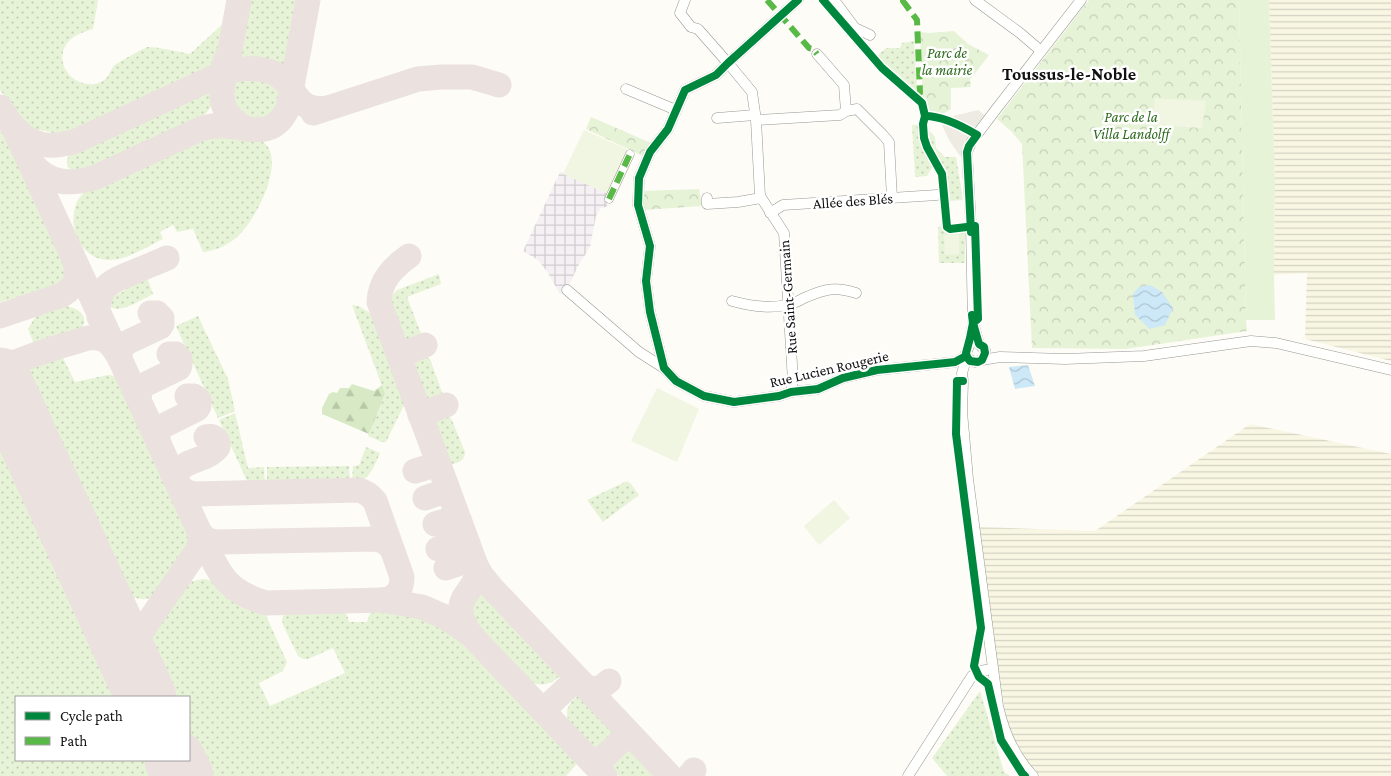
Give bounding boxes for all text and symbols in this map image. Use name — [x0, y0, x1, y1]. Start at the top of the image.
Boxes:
park label: Parc de la mairie — [922, 45, 973, 78]
district label: Toussus-le-Noble — [1002, 64, 1136, 84]
park label: Parc de la Villa Landolff — [1093, 109, 1171, 143]
street label: Allée des Blés — [812, 190, 894, 212]
street label: Rue Saint-Germain — [776, 239, 800, 355]
street label: Rue Lucien Rougerie — [768, 347, 891, 391]
legend — [15, 696, 190, 761]
text: Cycle path — [60, 708, 123, 725]
text: Path — [60, 733, 87, 749]

